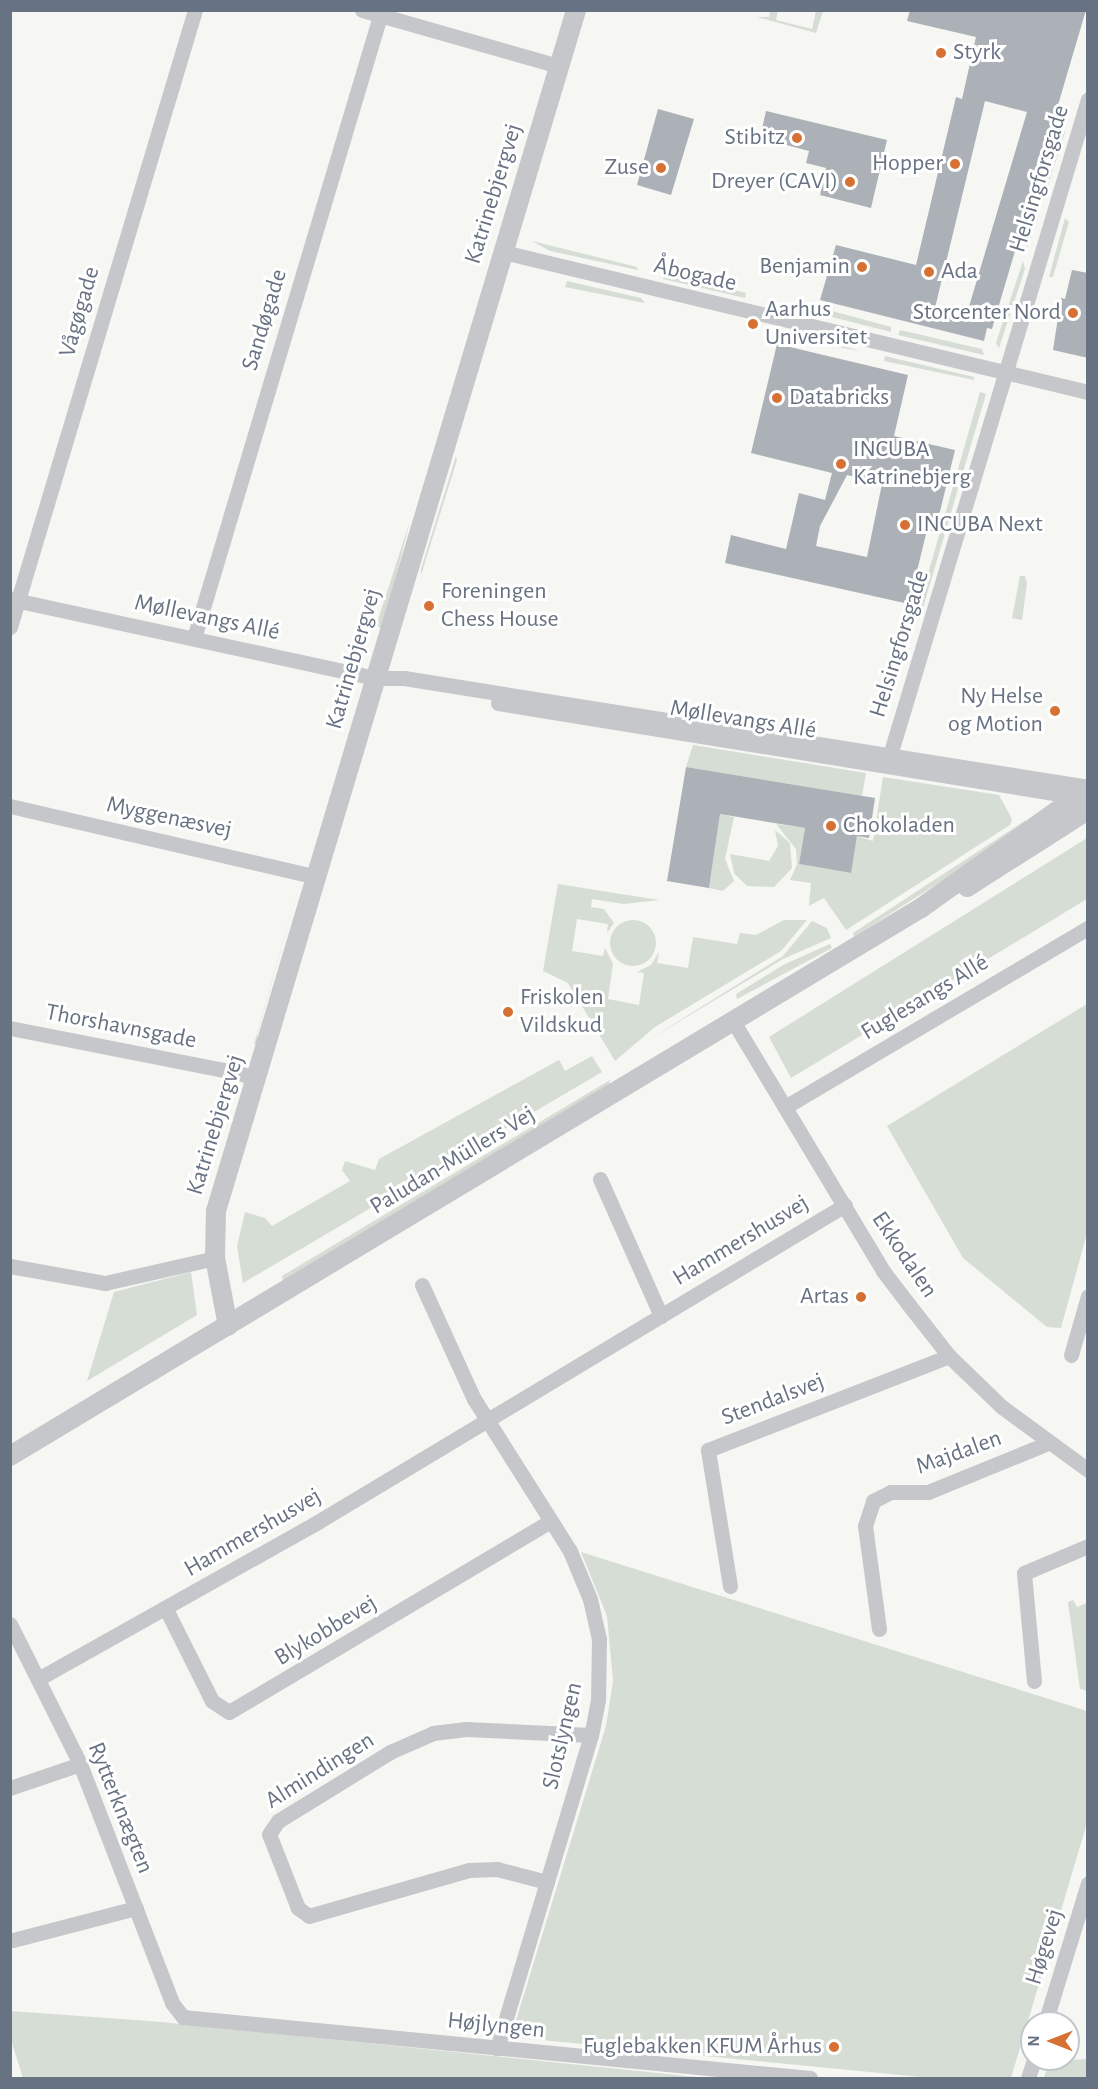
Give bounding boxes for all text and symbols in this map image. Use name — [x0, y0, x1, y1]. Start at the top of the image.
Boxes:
place label: Styrk — [953, 39, 1001, 67]
marker: Styrk — [934, 46, 948, 60]
street label: Helsingforsgade — [1004, 102, 1076, 256]
street label: Katrinebjergvej — [459, 120, 529, 268]
place label: Stibitz — [725, 124, 785, 152]
marker: Stibitz — [790, 131, 804, 145]
place label: Hopper — [872, 150, 943, 178]
place label: Zuse — [605, 154, 649, 182]
marker: Hopper — [948, 157, 962, 171]
marker: Zuse — [654, 161, 668, 175]
place label: Dreyer (CAVI) — [711, 168, 838, 196]
marker: Dreyer (CAVI) — [843, 175, 857, 189]
street label: Åbogade — [651, 252, 739, 298]
place label: Benjamin — [759, 253, 850, 281]
place label: Ada — [941, 258, 978, 286]
marker: Benjamin — [855, 260, 869, 274]
street label: Vågøgade — [53, 263, 107, 361]
marker: Ada — [922, 265, 936, 279]
street label: Sandøgade — [236, 266, 294, 374]
place label: Aarhus Universitet — [765, 296, 867, 352]
place label: Storcenter Nord — [913, 299, 1061, 327]
marker: Storcenter Nord — [1066, 306, 1080, 320]
marker: Aarhus Universitet — [746, 317, 760, 331]
place label: Databricks — [789, 384, 889, 412]
marker: Databricks — [770, 391, 784, 405]
place label: INCUBA Katrinebjerg — [853, 436, 971, 492]
marker: INCUBA Katrinebjerg — [834, 457, 848, 471]
place label: INCUBA Next — [917, 511, 1043, 539]
marker: INCUBA Next — [898, 518, 912, 532]
street label: Helsingforsgade — [864, 567, 936, 721]
place label: Foreningen Chess House — [441, 578, 559, 634]
street label: Katrinebjergvej — [320, 585, 388, 733]
street label: Møllevangs Allé — [132, 589, 282, 647]
marker: Foreningen Chess House — [422, 599, 436, 613]
place label: Ny Helse og Motion — [948, 683, 1043, 739]
street label: Møllevangs Allé — [668, 694, 818, 746]
marker: Ny Helse og Motion — [1048, 704, 1062, 718]
street label: Myggenæsvej — [104, 791, 234, 845]
place label: Chokoladen — [843, 812, 955, 840]
marker: Chokoladen — [824, 819, 838, 833]
street label: Fuglesangs Allé — [856, 949, 994, 1047]
place label: Friskolen Vildskud — [520, 984, 604, 1040]
street label: Thorshavnsgade — [43, 998, 199, 1056]
marker: Friskolen Vildskud — [501, 1005, 515, 1019]
street label: Katrinebjergvej — [181, 1051, 251, 1199]
street label: Paludan-Müllers Vej — [365, 1100, 541, 1222]
street label: Hammershusvej — [668, 1189, 814, 1293]
street label: Ekkodalen — [865, 1206, 943, 1304]
place label: Artas — [800, 1283, 849, 1311]
marker: Artas — [854, 1290, 868, 1304]
street label: Stendalsvej — [718, 1367, 828, 1433]
street label: Majdalen — [912, 1424, 1006, 1482]
street label: Hammershusvej — [179, 1482, 327, 1584]
street label: Blykobbevej — [270, 1589, 382, 1673]
street label: Slotslyngen — [537, 1680, 589, 1792]
street label: Almindingen — [260, 1726, 380, 1816]
street label: Rytterknægten — [81, 1738, 159, 1878]
street label: Høgevej — [1020, 1906, 1070, 1988]
street label: Højlyngen — [446, 2007, 546, 2045]
north arrow — [1020, 2011, 1080, 2071]
place label: Fuglebakken KFUM Århus — [583, 2033, 822, 2061]
text: N — [1026, 2035, 1042, 2047]
marker: Fuglebakken KFUM Århus — [827, 2040, 841, 2054]

